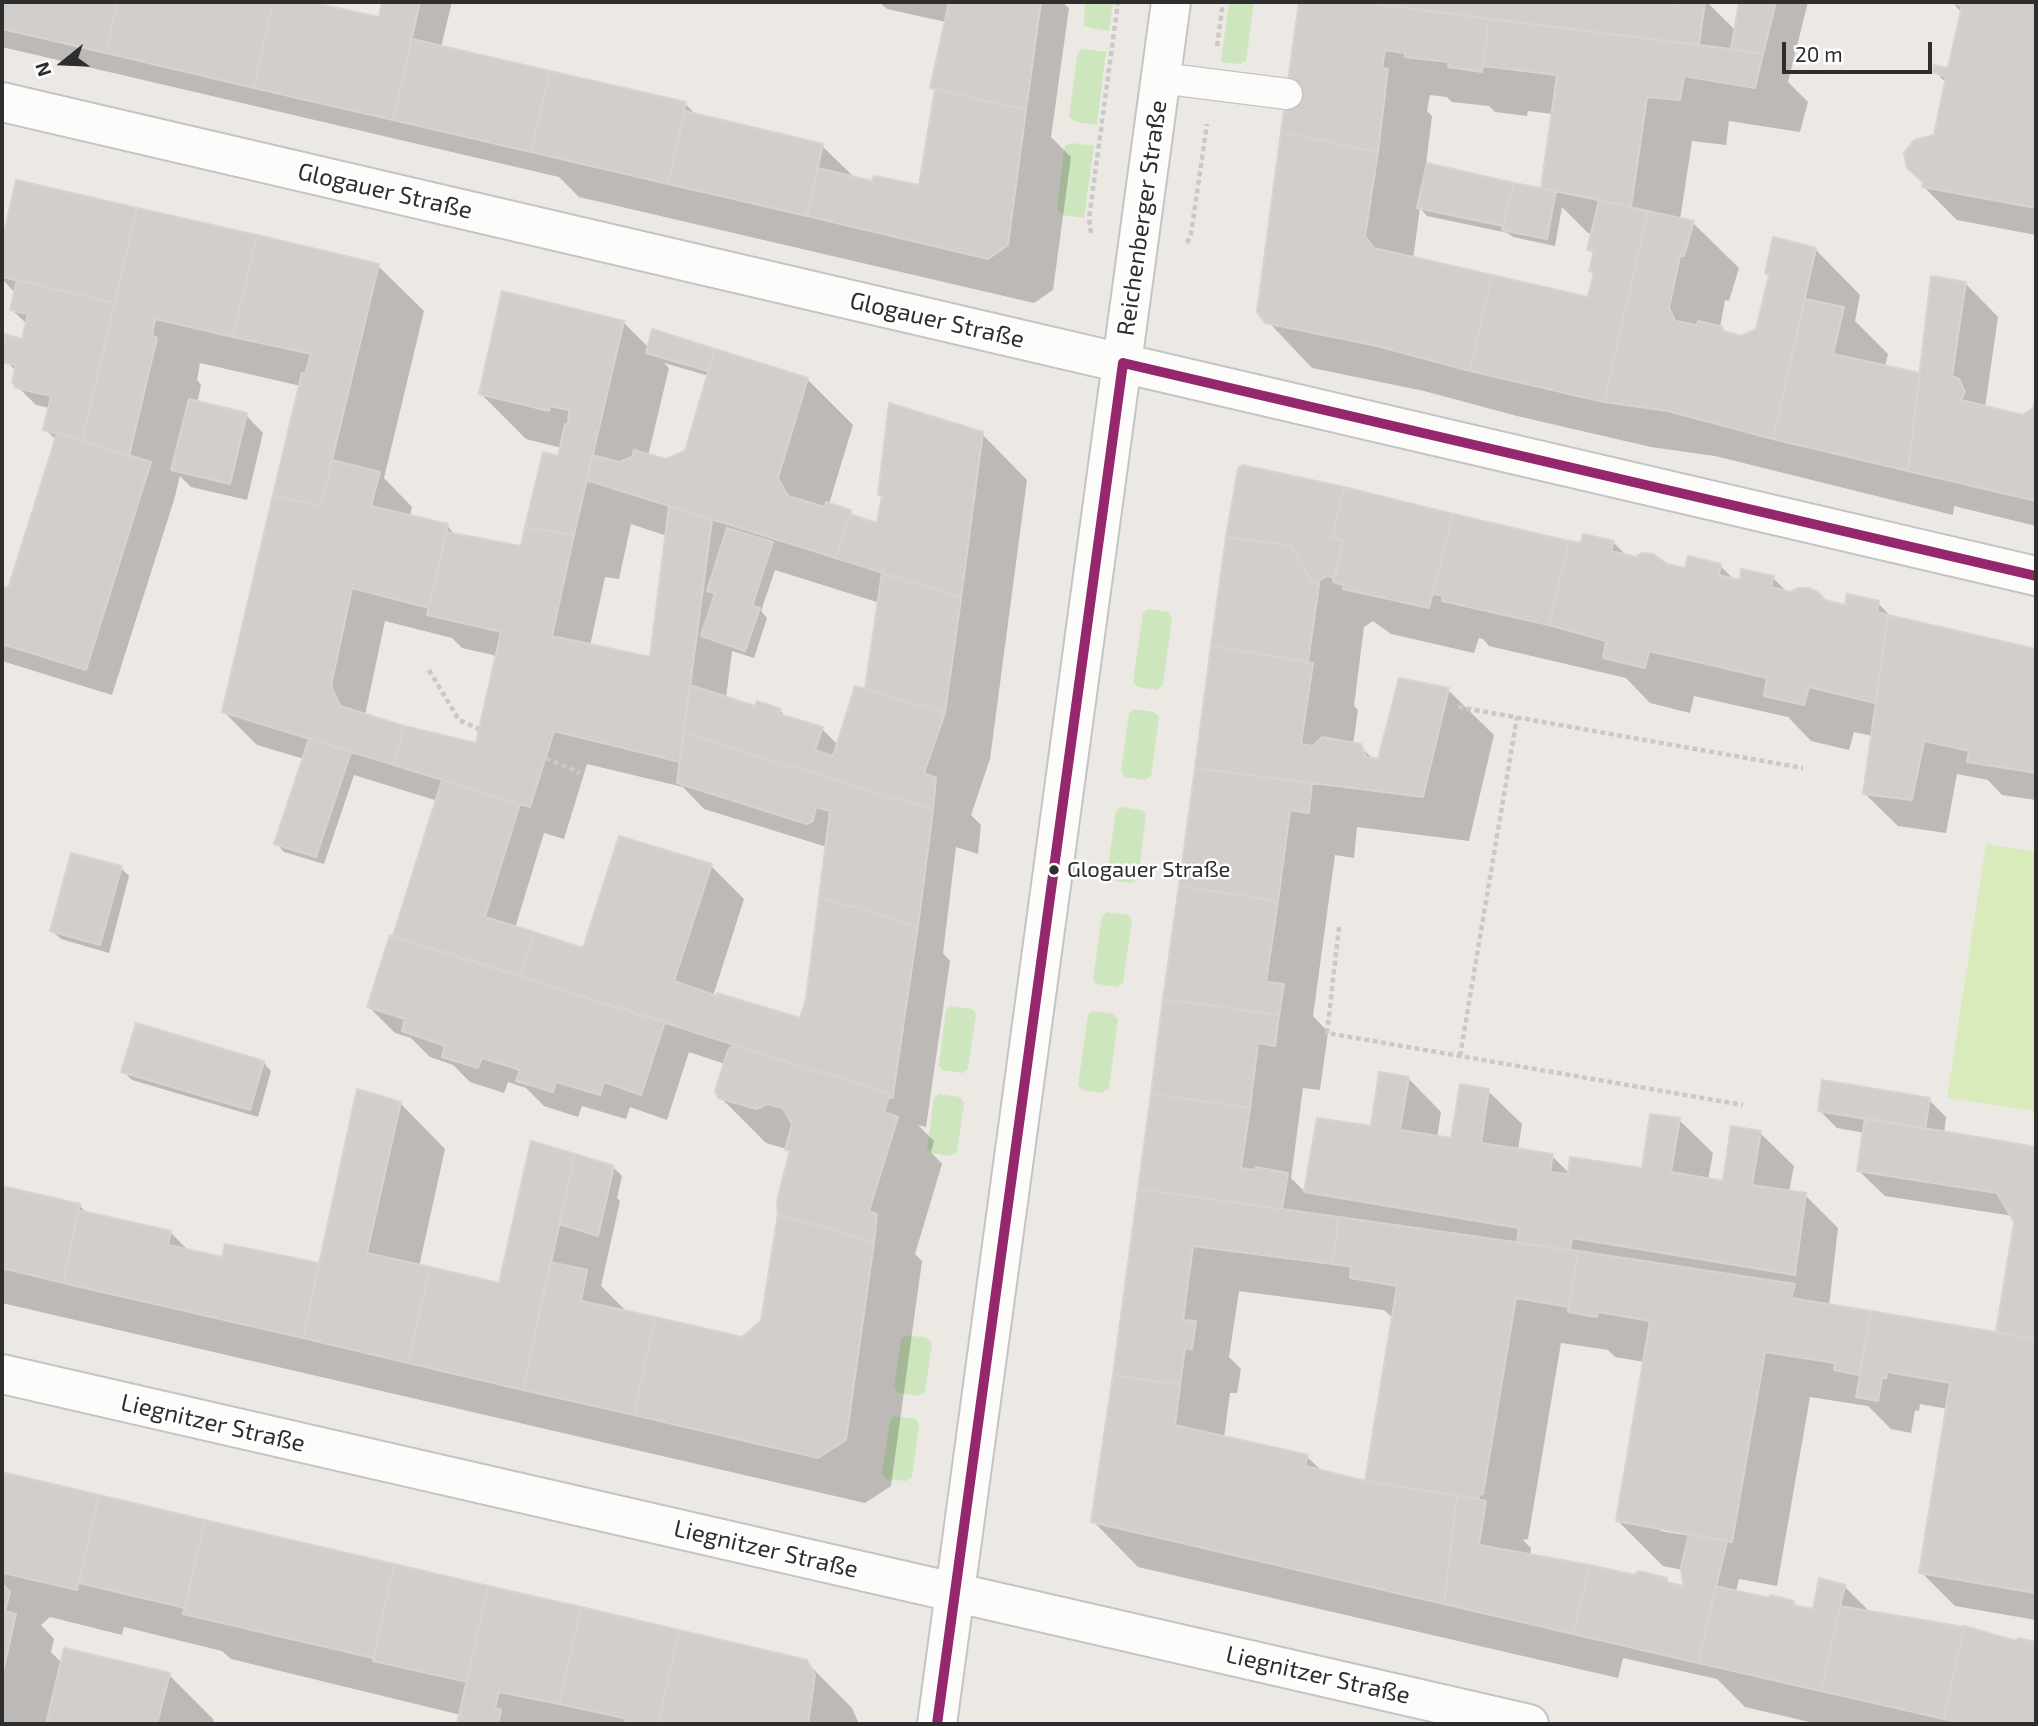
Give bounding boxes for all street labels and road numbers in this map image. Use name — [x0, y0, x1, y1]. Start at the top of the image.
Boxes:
street label: Reichenberger Straße — [1111, 98, 1173, 338]
street label: Glogauer Straße — [295, 157, 475, 225]
street label: Glogauer Straße — [847, 286, 1027, 354]
street label: Liegnitzer Straße — [118, 1388, 308, 1458]
street label: Liegnitzer Straße — [671, 1514, 861, 1584]
street label: Liegnitzer Straße — [1223, 1640, 1413, 1710]

